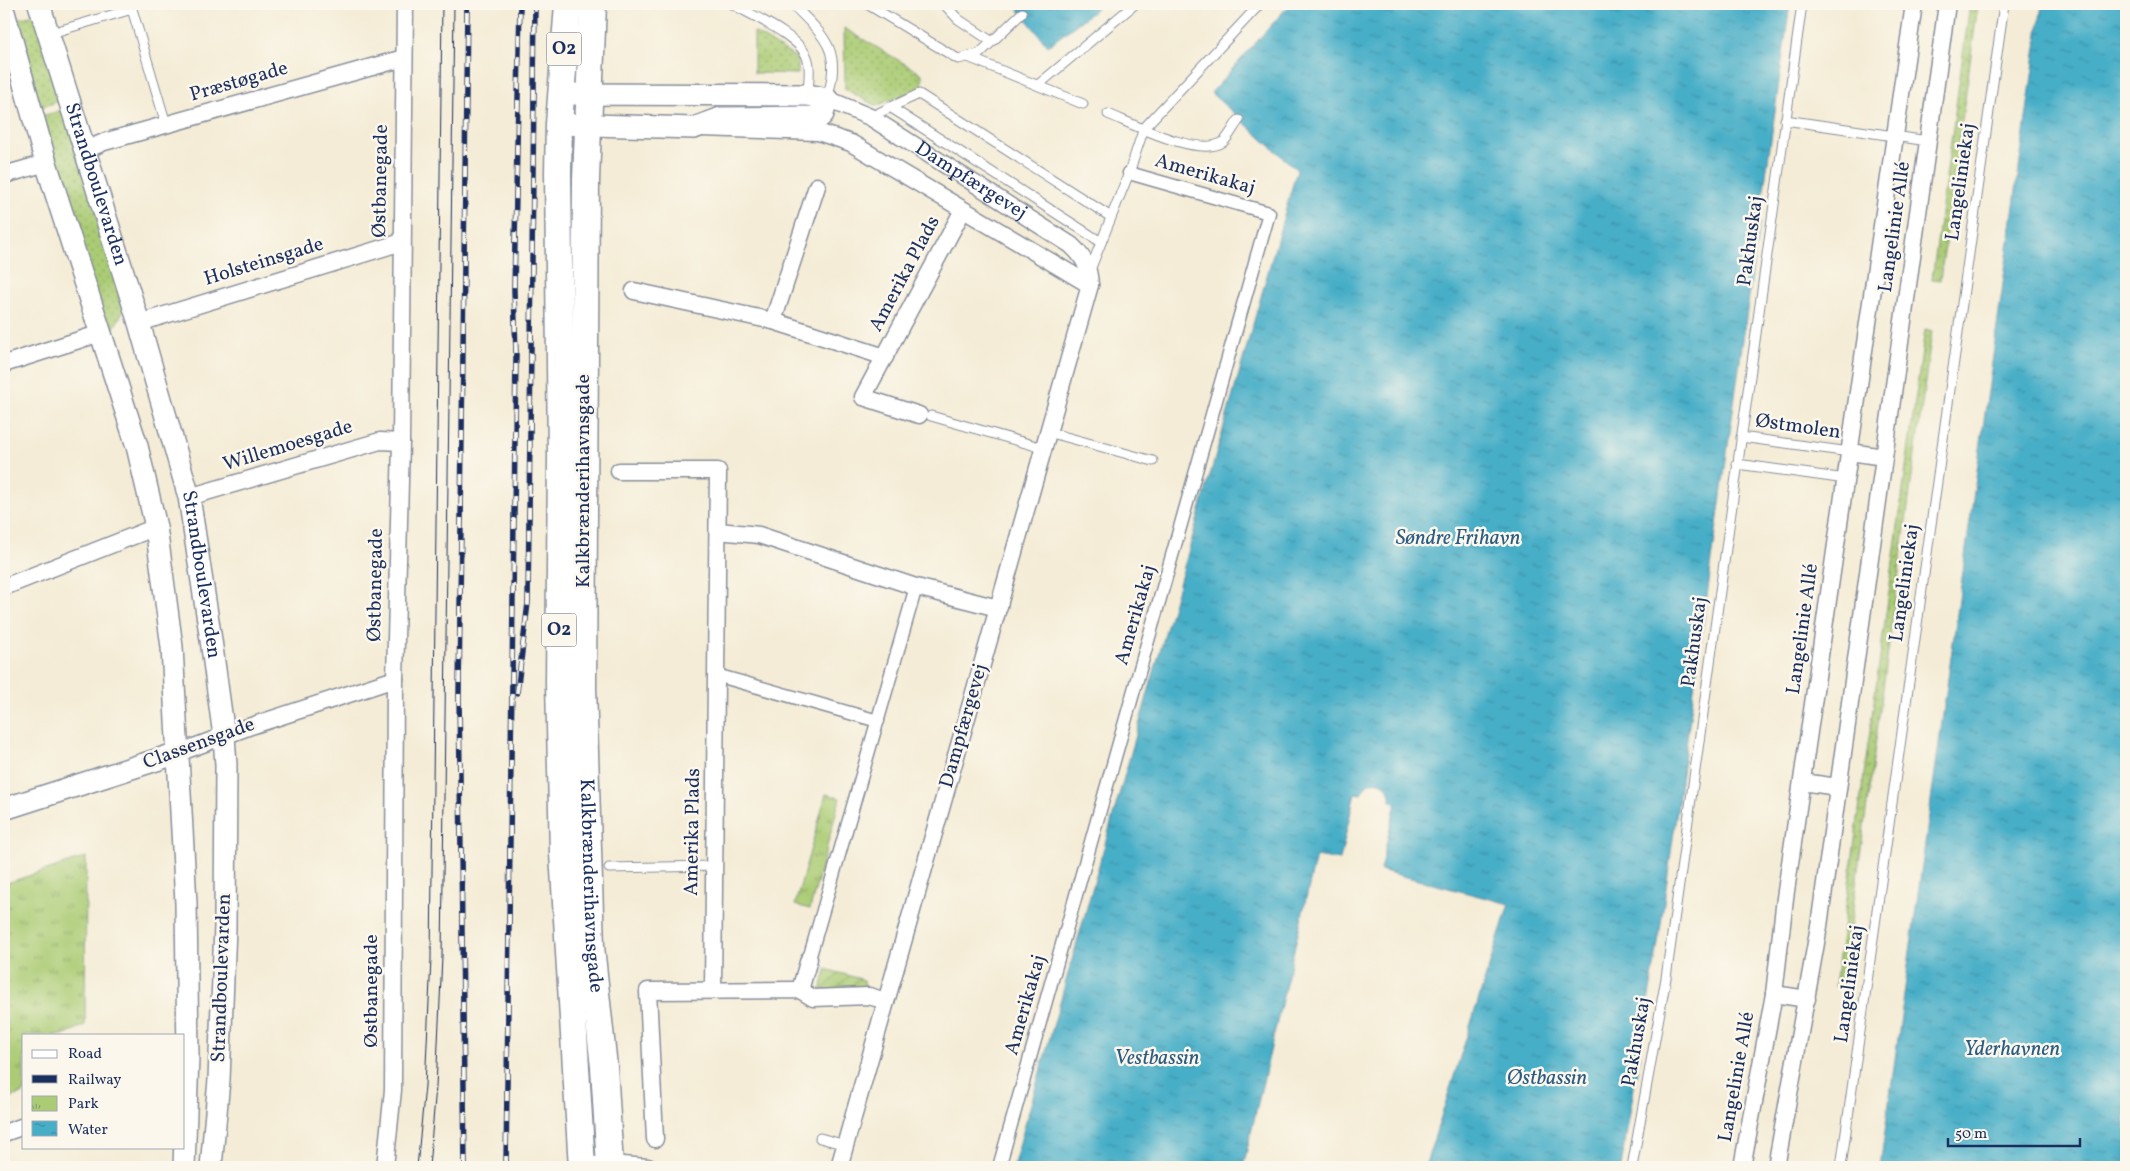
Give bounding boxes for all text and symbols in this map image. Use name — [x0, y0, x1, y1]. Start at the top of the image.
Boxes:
road number: O2 — [546, 33, 582, 66]
street label: Præstøgade — [187, 55, 291, 109]
street label: Strandboulevarden — [57, 99, 134, 269]
street label: Langeliniekaj — [1939, 121, 1983, 243]
street label: Østbanegade — [366, 124, 396, 238]
street label: Dampfærgevej — [909, 135, 1032, 227]
street label: Amerikakaj — [1152, 147, 1258, 203]
street label: Langelinie Allé — [1872, 160, 1918, 294]
street label: Pakhuskaj — [1731, 194, 1771, 288]
street label: Amerika Plads — [863, 211, 947, 337]
street label: Holsteinsgade — [201, 231, 327, 293]
street label: Kalkbrænderihavnsgade — [570, 374, 598, 588]
street label: Østmolen — [1754, 407, 1842, 447]
street label: Willemoesgade — [220, 413, 356, 479]
street label: Strandboulevarden — [174, 487, 227, 660]
street label: Langeliniekaj — [1883, 522, 1927, 644]
water label: Søndre Frihavn — [1396, 524, 1520, 553]
street label: Østbanegade — [361, 528, 391, 642]
street label: Amerikakaj — [1108, 562, 1164, 668]
street label: Langelinie Allé — [1780, 562, 1826, 696]
street label: Pakhuskaj — [1675, 595, 1715, 689]
road number: O2 — [542, 614, 576, 646]
street label: Dampfærgevej — [933, 661, 995, 791]
street label: Classensgade — [139, 711, 259, 777]
street label: Amerika Plads — [678, 768, 708, 896]
street label: Kalkbrænderihavnsgade — [572, 778, 610, 994]
street label: Strandboulevarden — [205, 893, 239, 1063]
street label: Langeliniekaj — [1828, 923, 1872, 1045]
street label: Østbanegade — [358, 934, 386, 1048]
street label: Amerikakaj — [998, 952, 1054, 1058]
street label: Pakhuskaj — [1615, 995, 1659, 1089]
street label: Langelinie Allé — [1712, 1010, 1762, 1144]
legend — [22, 1034, 185, 1148]
water label: Yderhavnen — [1964, 1035, 2060, 1064]
text: Road — [68, 1044, 102, 1065]
water label: Vestbassin — [1115, 1044, 1199, 1073]
water label: Østbassin — [1507, 1064, 1587, 1093]
text: Railway — [68, 1070, 121, 1091]
text: Park — [68, 1094, 99, 1115]
scale bar — [1948, 1116, 2080, 1148]
text: Water — [68, 1120, 108, 1141]
text: 50 m — [1955, 1124, 1987, 1145]

